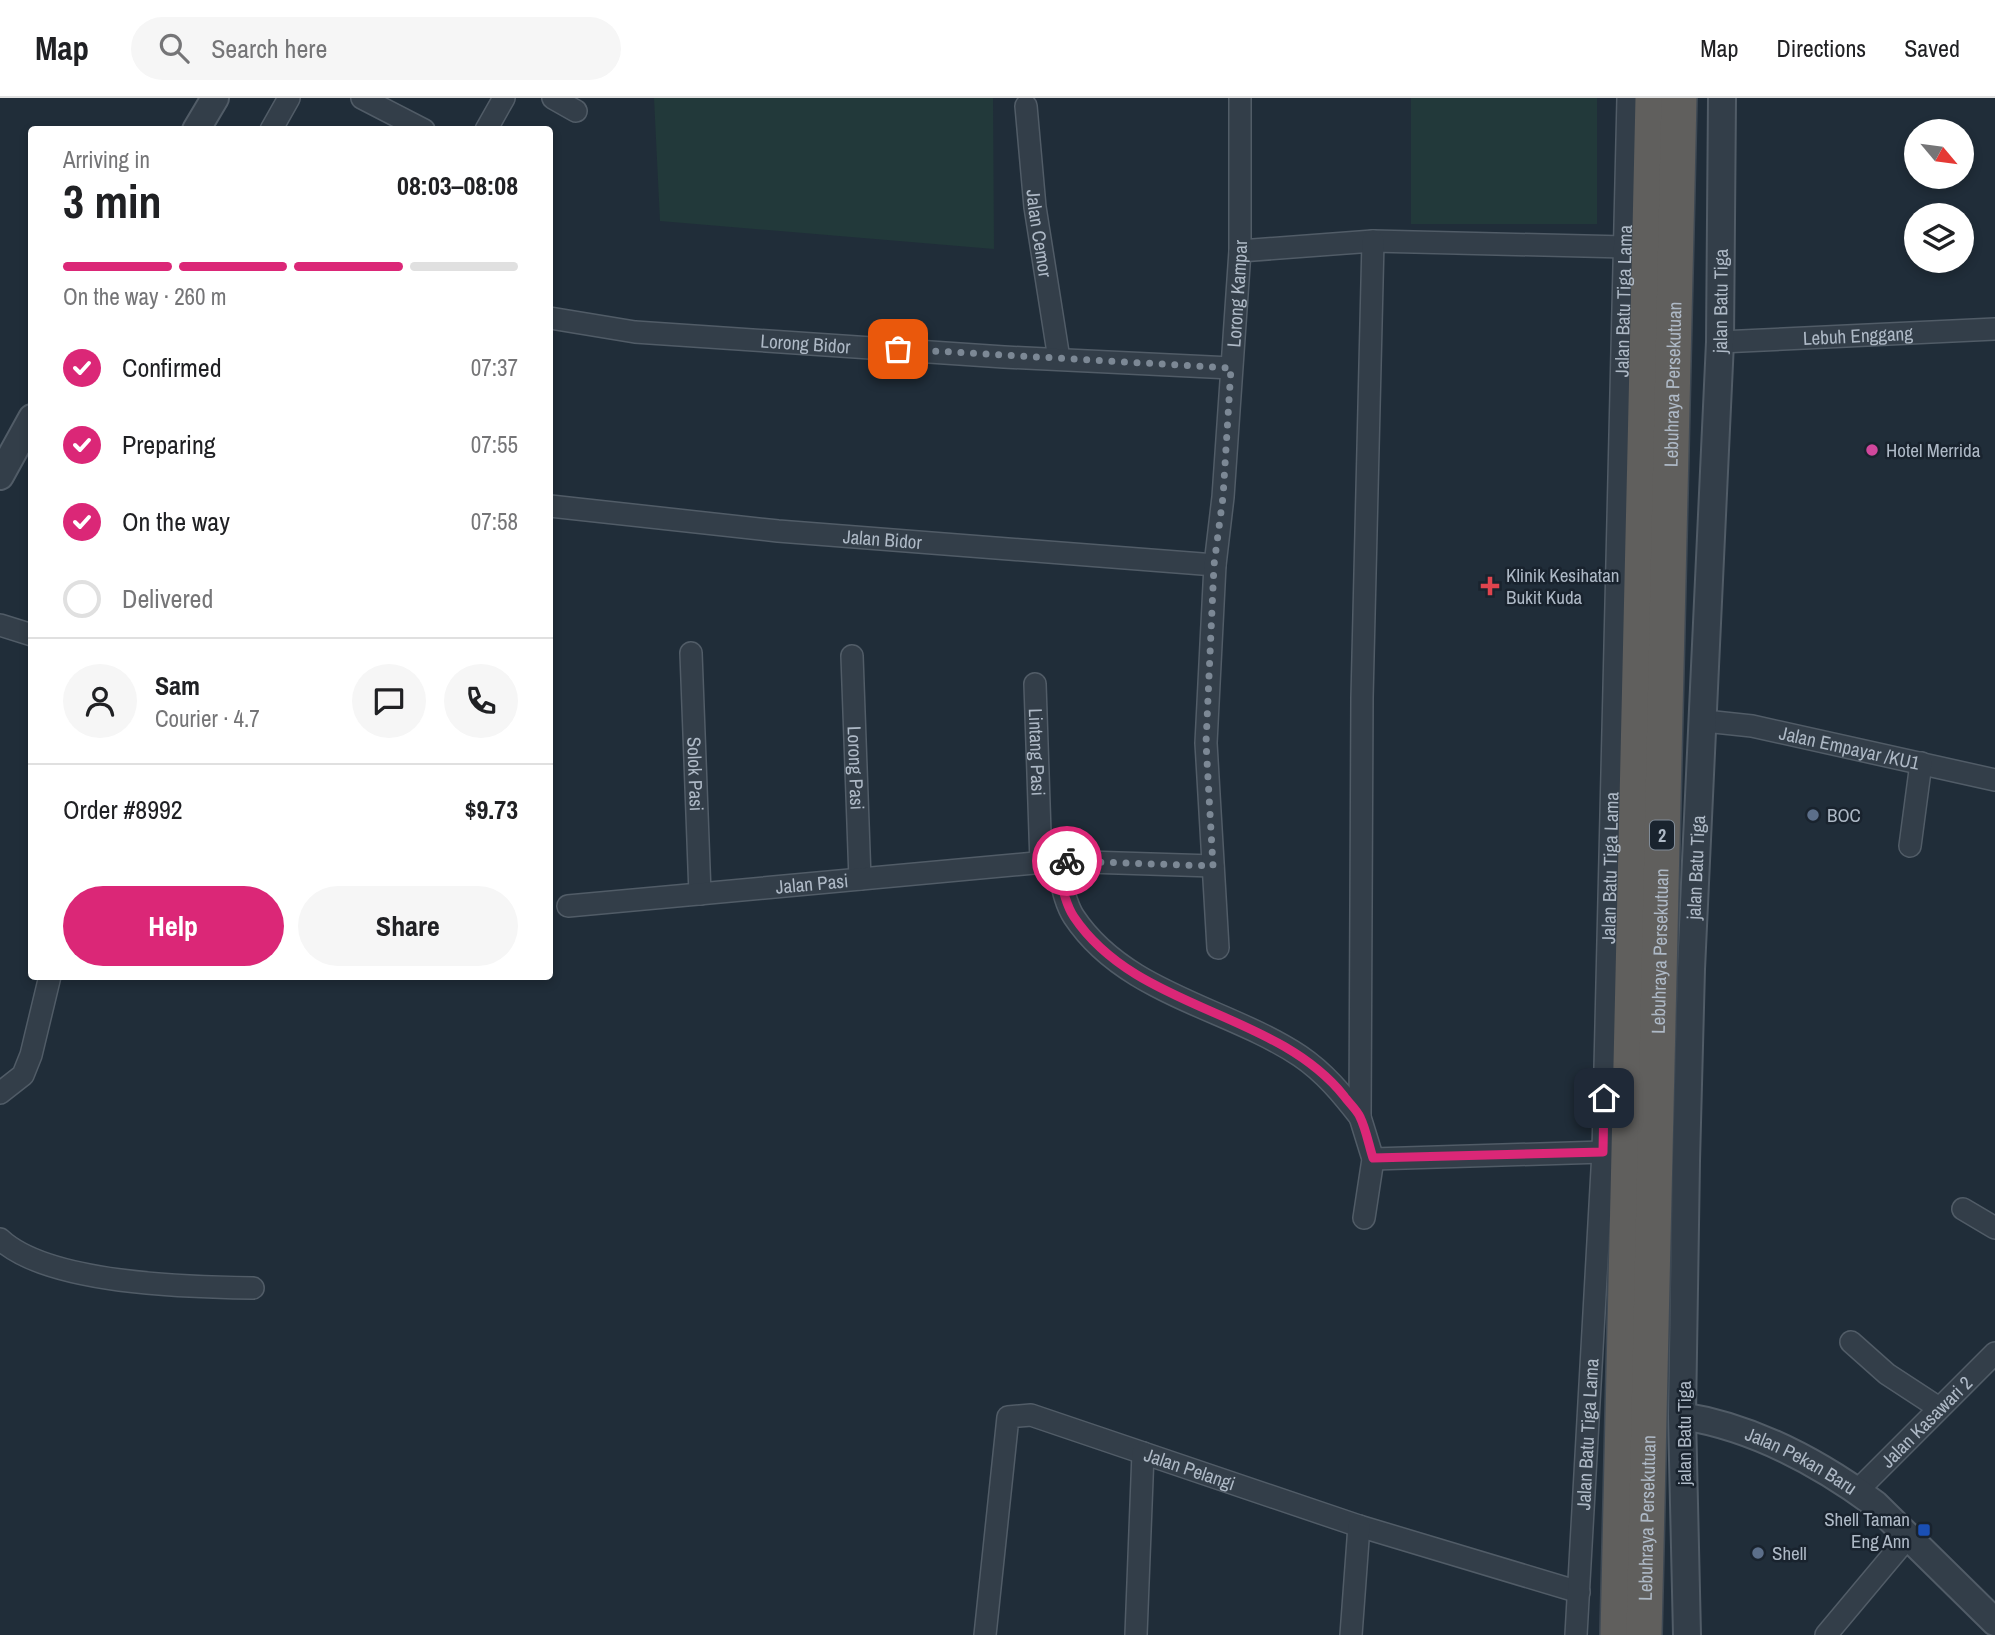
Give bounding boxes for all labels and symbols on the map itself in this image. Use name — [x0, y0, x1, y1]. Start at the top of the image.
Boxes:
north arrow — [1904, 119, 1974, 189]
street label: Jalan Cemor — [1020, 188, 1059, 280]
street label: Jalan Batu Tiga Lama — [1608, 224, 1638, 377]
street label: Lorong Kampar — [1220, 239, 1253, 348]
street label: jalan Batu Tiga — [1706, 248, 1734, 355]
street label: Lebuhraya Persekutuan — [1658, 301, 1687, 467]
pin — [868, 319, 928, 379]
street label: Lebuh Enggang — [1802, 320, 1914, 351]
street label: Lorong Bidor — [760, 328, 852, 360]
place label: Hotel Merrida — [1886, 437, 1981, 463]
marker: Hotel Merrida — [1864, 442, 1880, 458]
street label: Jalan Bidor — [842, 523, 923, 555]
place label: Klinik Kesihatan Bukit Kuda — [1506, 562, 1619, 610]
marker: Klinik Kesihatan Bukit Kuda — [1480, 576, 1500, 596]
street label: Lintang Pasi — [1023, 708, 1052, 796]
street label: Jalan Empayar /KU1 — [1777, 719, 1922, 776]
street label: Lorong Pasi — [842, 725, 871, 810]
street label: Solok Pasi — [681, 736, 710, 812]
street label: Jalan Batu Tiga Lama — [1595, 791, 1625, 944]
place label: BOC — [1827, 802, 1861, 828]
marker: BOC — [1805, 807, 1821, 823]
street label: jalan Batu Tiga — [1680, 814, 1711, 921]
road number: 2 — [1650, 820, 1674, 850]
courier — [1032, 826, 1102, 896]
street label: Jalan Pasi — [775, 867, 849, 900]
street label: Lebuhraya Persekutuan — [1645, 868, 1674, 1034]
pin — [1574, 1068, 1634, 1128]
street label: Jalan Batu Tiga Lama — [1570, 1357, 1604, 1511]
street label: Jalan Kasawari 2 — [1875, 1370, 1978, 1473]
street label: jalan Batu Tiga — [1671, 1381, 1697, 1486]
street label: Jalan Pekan Baru — [1742, 1420, 1862, 1501]
street label: Lebuhraya Persekutuan — [1632, 1435, 1662, 1601]
street label: Jalan Pelangi — [1141, 1441, 1239, 1496]
place label: Shell Taman Eng Ann — [1824, 1506, 1910, 1554]
marker: Shell Taman Eng Ann — [1916, 1522, 1932, 1538]
place label: Shell — [1772, 1540, 1807, 1566]
marker: Shell — [1750, 1545, 1766, 1561]

